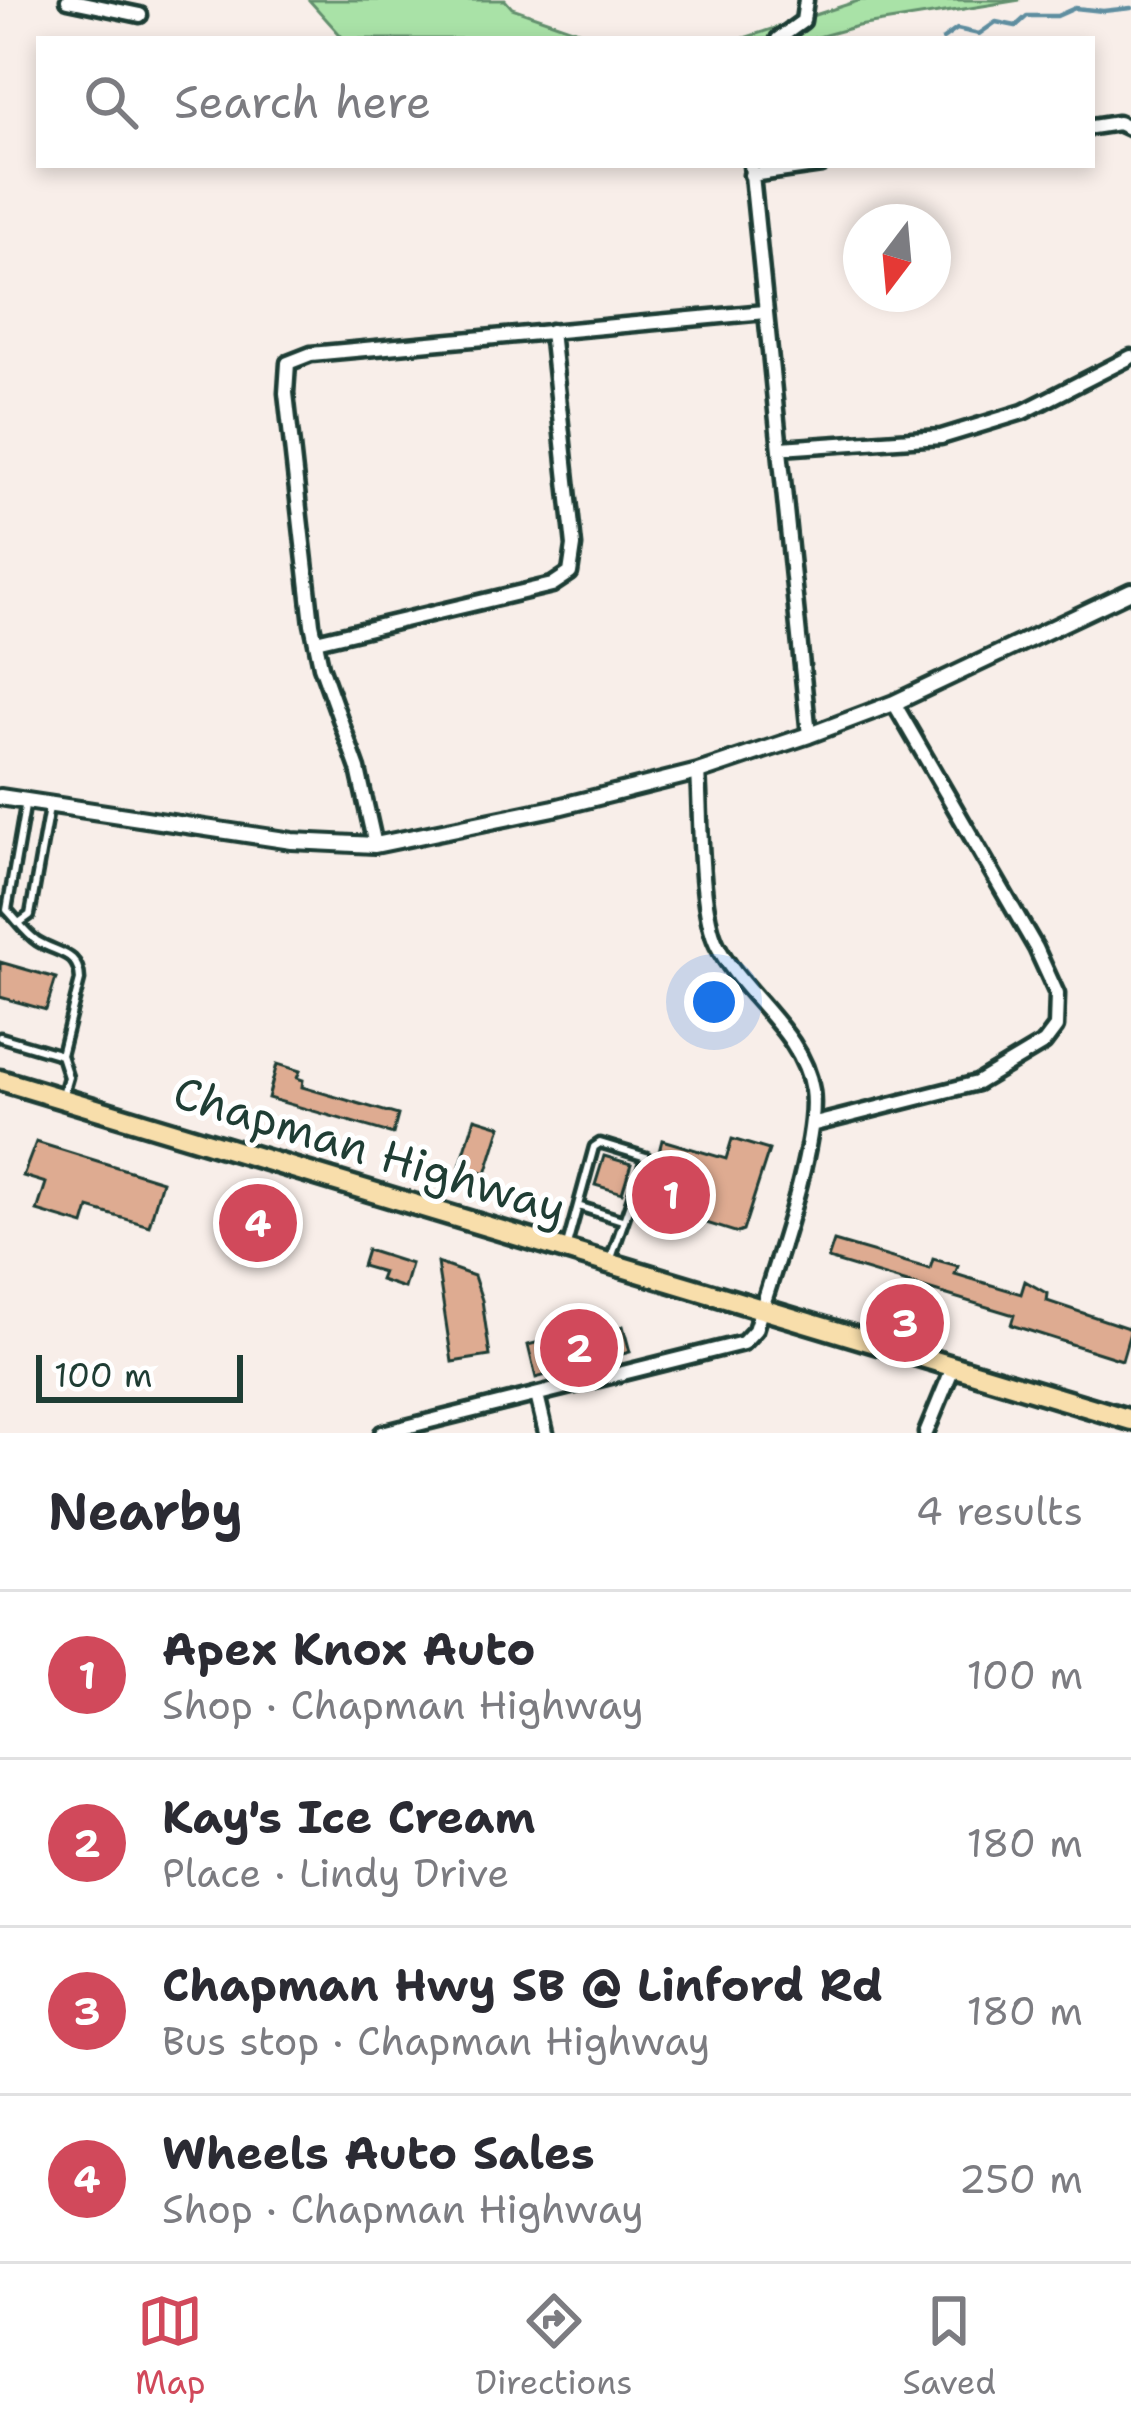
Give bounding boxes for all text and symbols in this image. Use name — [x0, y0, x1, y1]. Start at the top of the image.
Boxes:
search box — [36, 36, 1095, 168]
icon: search — [78, 69, 144, 135]
text: Search here — [174, 72, 431, 132]
north arrow — [843, 204, 951, 312]
your location — [684, 972, 744, 1032]
street label: Chapman Highway — [166, 1062, 574, 1238]
pin: 1 — [632, 1150, 710, 1240]
pin: 4 — [219, 1178, 297, 1268]
pin: 3 — [866, 1278, 944, 1368]
pin: 2 — [540, 1303, 618, 1393]
scale bar — [36, 1349, 243, 1402]
text: 100 m — [54, 1353, 153, 1398]
text: Nearby — [48, 1477, 243, 1545]
text: 4 results — [916, 1485, 1083, 1537]
text: Apex Knox Auto — [162, 1619, 536, 1679]
text: 1 — [78, 1649, 96, 1701]
text: 100 m — [967, 1649, 1083, 1701]
text: Shop · Chapman Highway — [162, 1679, 644, 1731]
text: Kay's Ice Cream — [162, 1787, 535, 1847]
text: 2 — [73, 1817, 101, 1869]
text: 180 m — [967, 1817, 1083, 1869]
text: Place · Lindy Drive — [162, 1847, 509, 1899]
text: Chapman Hwy SB @ Linford Rd — [162, 1955, 883, 2015]
text: 3 — [73, 1985, 101, 2037]
text: 180 m — [967, 1985, 1083, 2037]
text: Bus stop · Chapman Highway — [162, 2015, 710, 2067]
text: Wheels Auto Sales — [162, 2123, 595, 2183]
text: 4 — [73, 2153, 101, 2205]
text: 250 m — [959, 2153, 1083, 2205]
text: Shop · Chapman Highway — [162, 2183, 644, 2235]
tab: Map — [135, 2288, 206, 2405]
tab: Directions — [475, 2288, 633, 2405]
tab: Saved — [902, 2288, 996, 2405]

